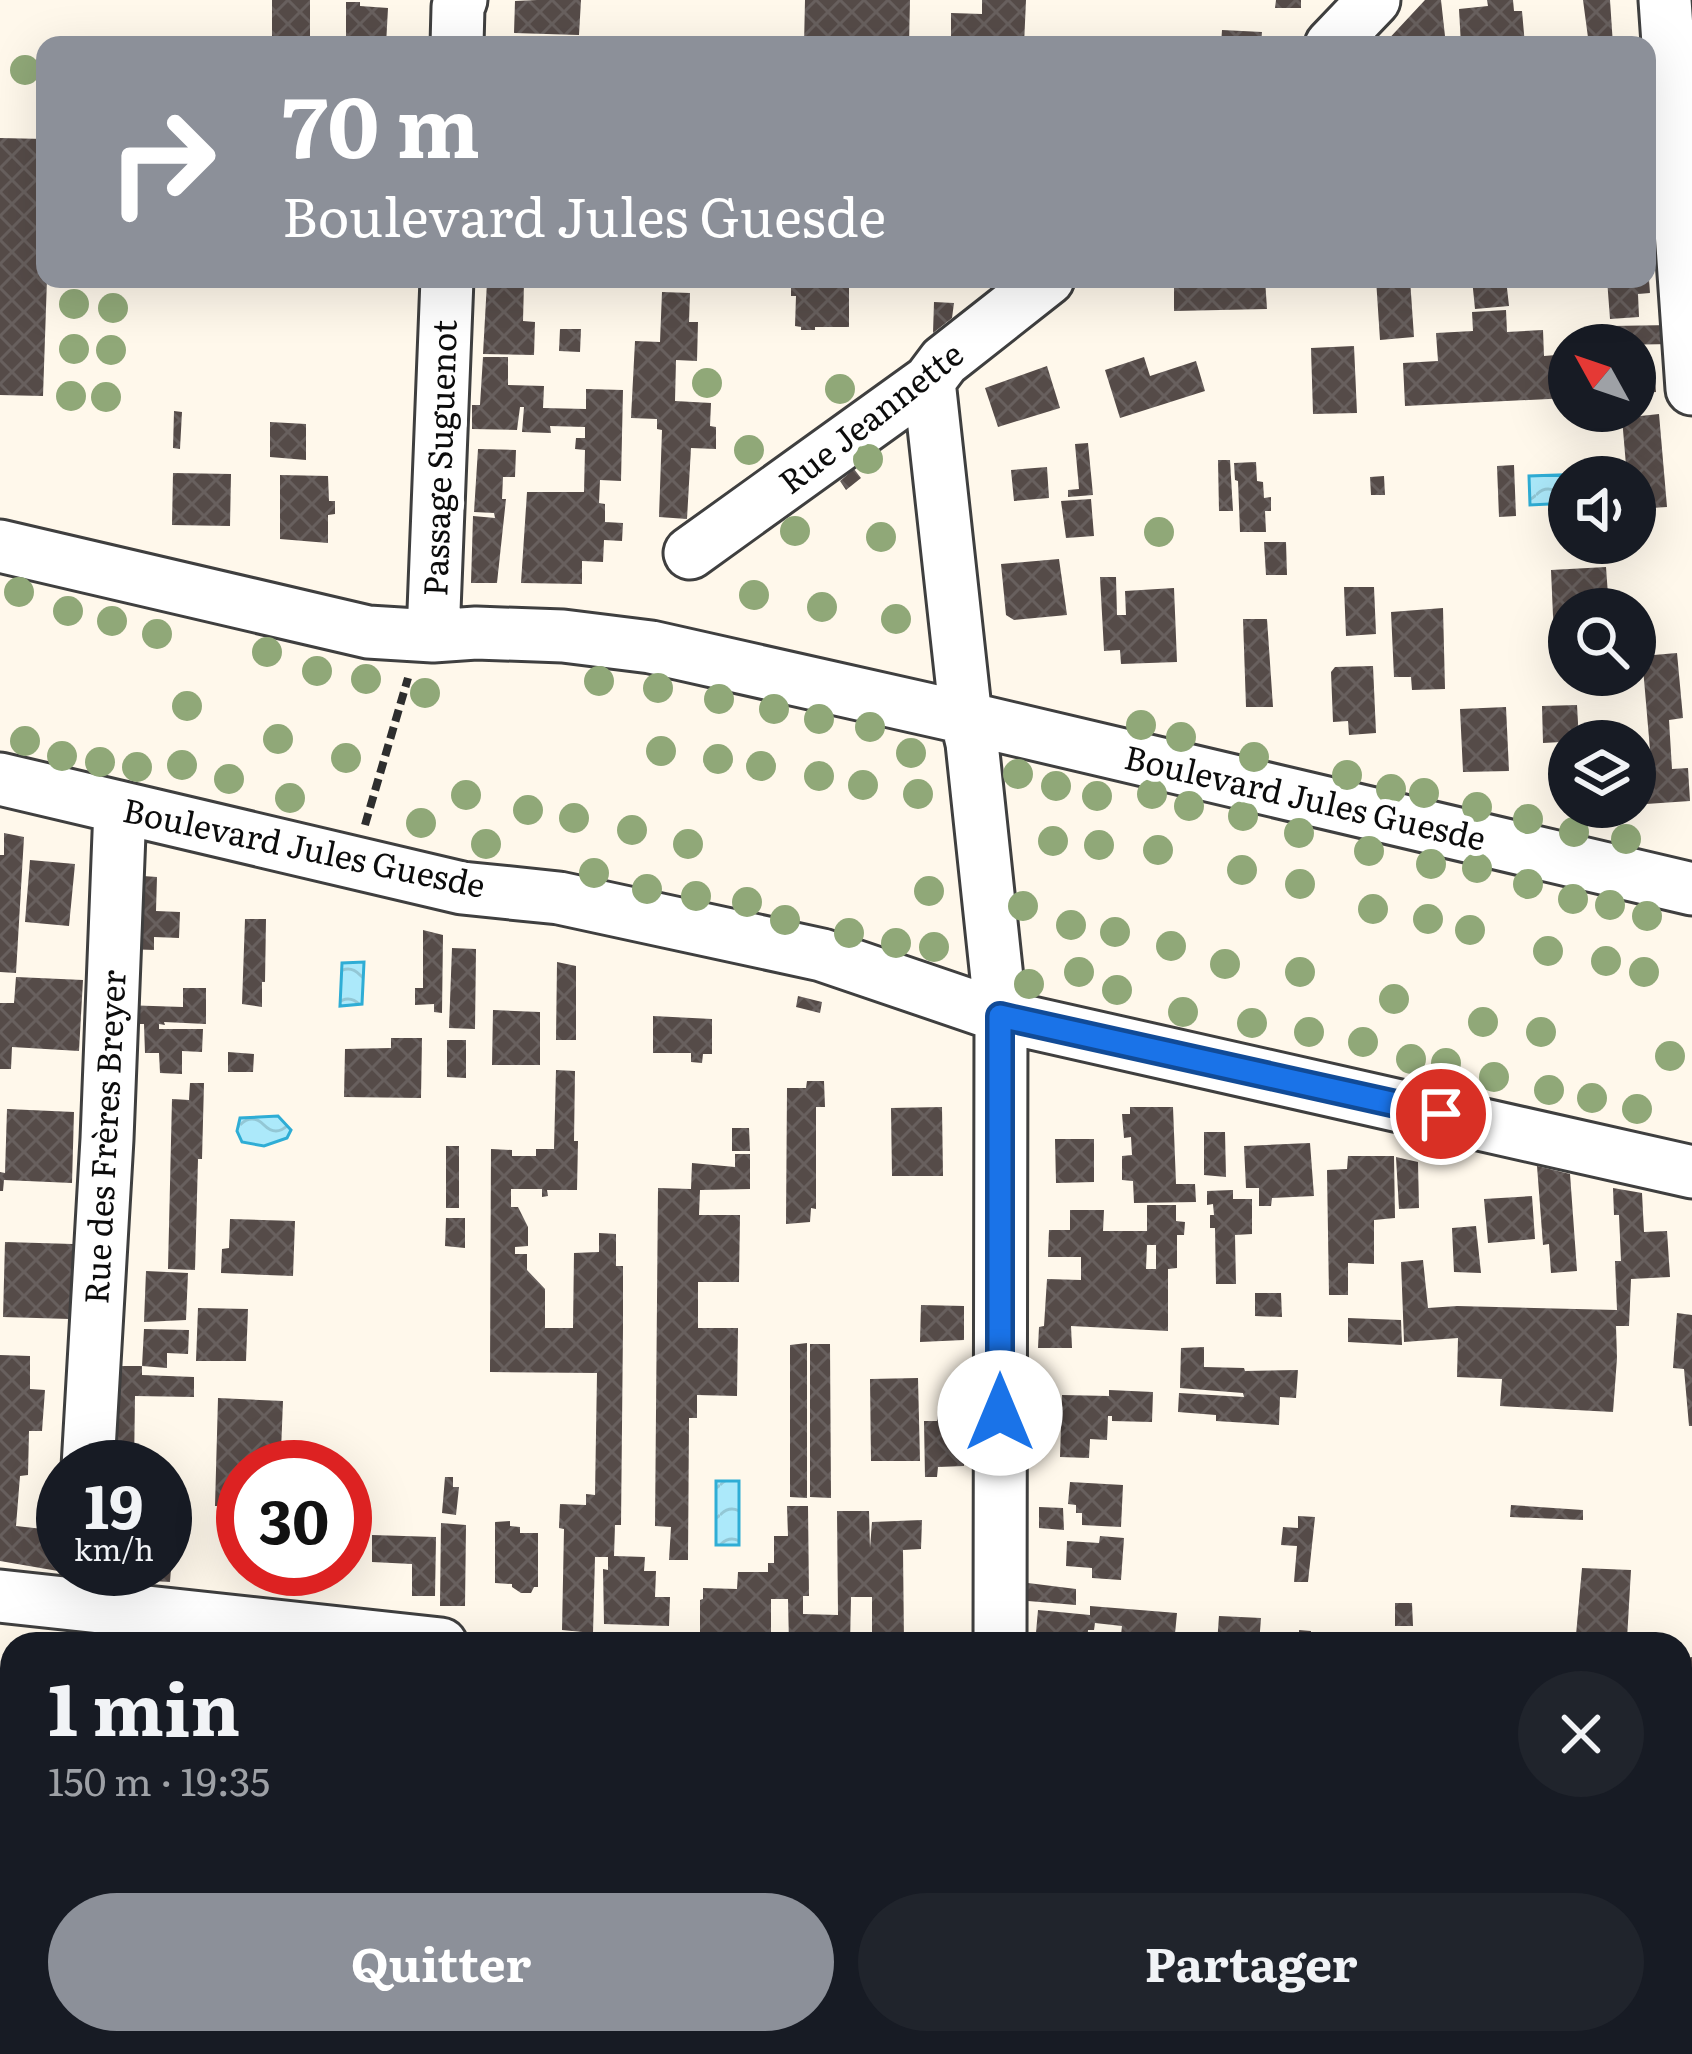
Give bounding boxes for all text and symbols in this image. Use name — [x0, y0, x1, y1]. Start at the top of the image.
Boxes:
text: 70 m — [282, 59, 480, 184]
icon: right — [84, 84, 240, 240]
text: Boulevard Jules Guesde — [282, 173, 886, 254]
street label: Passage Suguenot — [408, 318, 467, 597]
north arrow — [1548, 324, 1656, 432]
map controls — [1548, 324, 1656, 828]
street label: Rue Jeannette — [767, 328, 972, 504]
button: sound — [1548, 456, 1656, 564]
button: search — [1548, 588, 1656, 696]
button: layers — [1548, 720, 1656, 828]
street label: Boulevard Jules Guesde — [1120, 730, 1491, 861]
street label: Boulevard Jules Guesde — [119, 783, 490, 908]
street label: Rue des Frères Breyer — [69, 968, 136, 1305]
pin — [1390, 1063, 1492, 1165]
icon: arrive — [1408, 1081, 1474, 1147]
position arrow — [937, 1350, 1063, 1476]
speed limit sign: 30 — [216, 1440, 372, 1596]
text: 19 — [84, 1458, 144, 1547]
text: km/h — [74, 1526, 154, 1570]
text: 1 min — [48, 1651, 240, 1758]
button: close — [1518, 1671, 1644, 1797]
text: 150 m · 19:35 — [48, 1750, 270, 1808]
button: Quitter — [48, 1893, 834, 2031]
button: Partager — [858, 1893, 1644, 2031]

